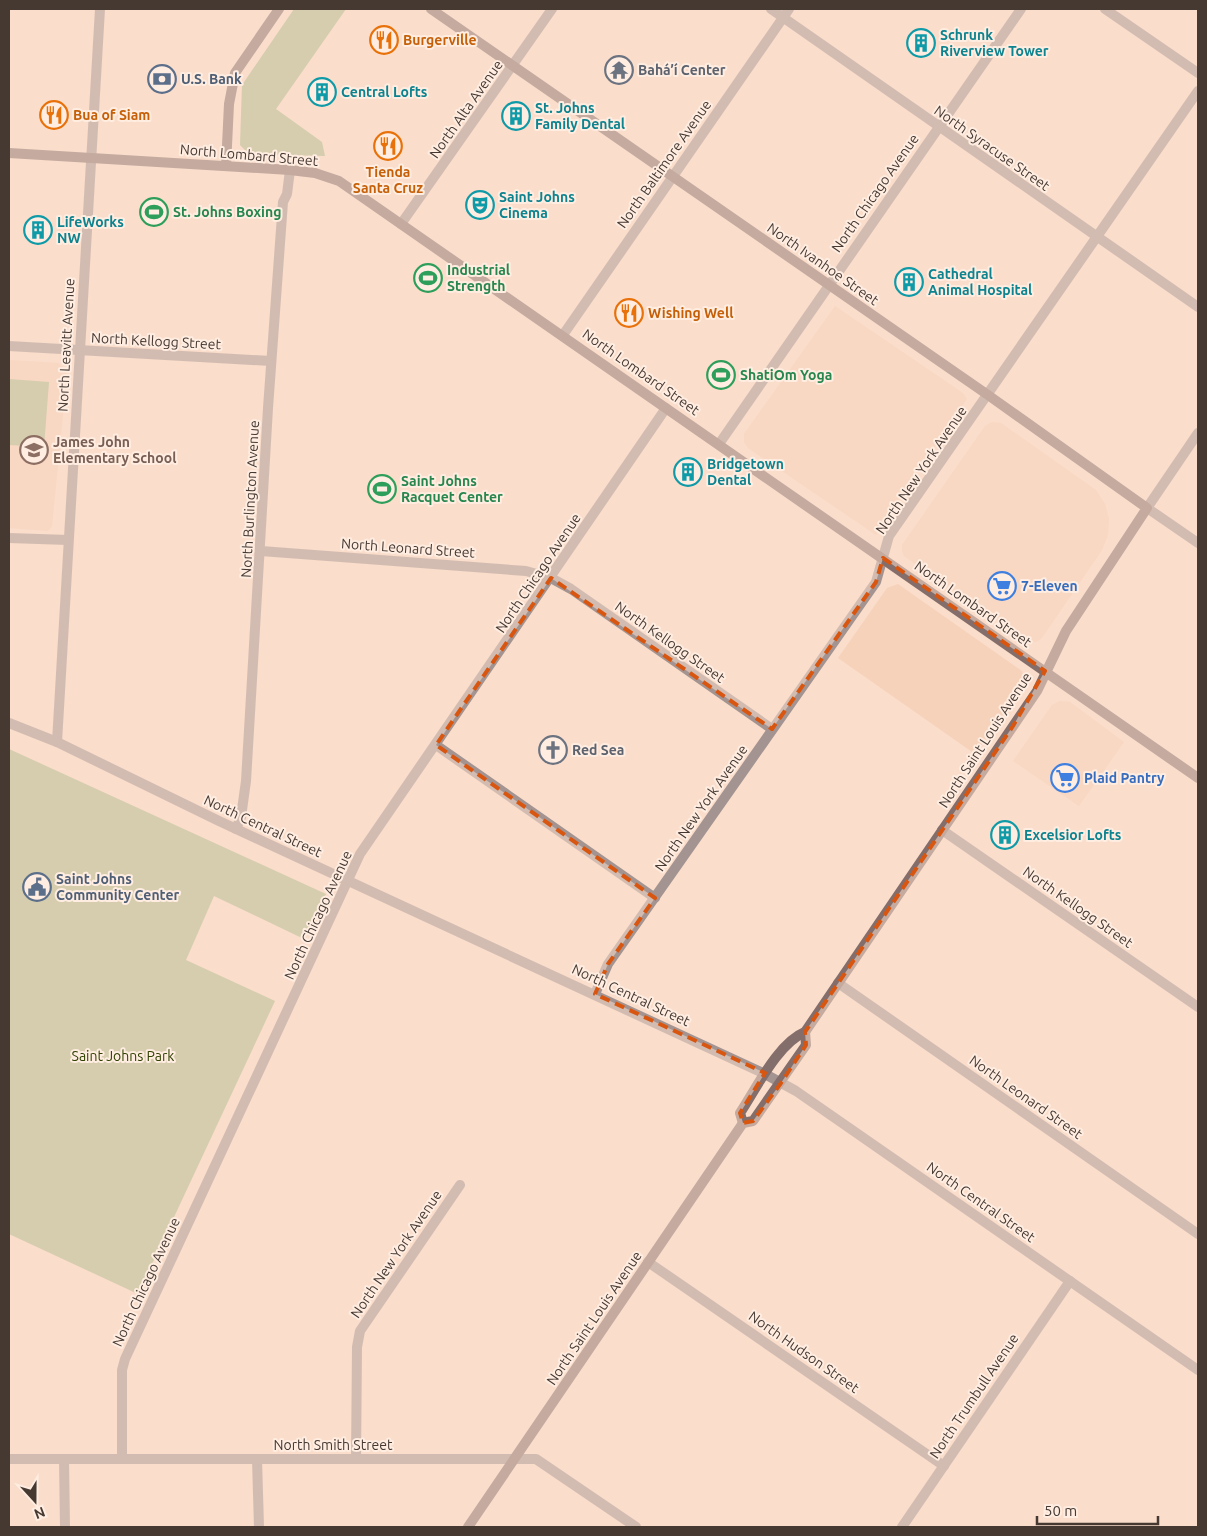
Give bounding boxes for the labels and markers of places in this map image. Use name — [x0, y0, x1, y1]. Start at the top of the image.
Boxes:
restaurant icon: Burgerville — [369, 25, 399, 55]
place label: Schrunk Riverview Tower — [940, 27, 1049, 59]
building icon: Schrunk Riverview Tower — [906, 28, 936, 58]
place label: Burgerville — [403, 32, 477, 48]
temple icon: Bahá’í Center — [604, 55, 634, 85]
place label: Bahá’í Center — [638, 62, 726, 78]
bank icon: U.S. Bank — [147, 64, 177, 94]
place label: U.S. Bank — [181, 71, 242, 87]
building icon: Central Lofts — [307, 77, 337, 107]
place label: Central Lofts — [341, 84, 428, 100]
restaurant icon: Bua of Siam — [39, 100, 69, 130]
place label: St. Johns Family Dental — [535, 100, 625, 132]
building icon: St. Johns Family Dental — [501, 101, 531, 131]
place label: Bua of Siam — [73, 107, 150, 123]
restaurant icon: Tienda Santa Cruz — [373, 131, 403, 161]
place label: Tienda Santa Cruz — [353, 164, 423, 196]
place label: Saint Johns Cinema — [499, 189, 575, 221]
theatre icon: Saint Johns Cinema — [465, 190, 495, 220]
sports icon: St. Johns Boxing — [139, 197, 169, 227]
place label: St. Johns Boxing — [173, 204, 281, 220]
place label: LifeWorks NW — [57, 214, 124, 246]
building icon: LifeWorks NW — [23, 215, 53, 245]
place label: Industrial Strength — [447, 262, 510, 294]
sports icon: Industrial Strength — [413, 263, 443, 293]
place label: Cathedral Animal Hospital — [928, 266, 1032, 298]
building icon: Cathedral Animal Hospital — [894, 267, 924, 297]
restaurant icon: Wishing Well — [614, 298, 644, 328]
place label: Wishing Well — [648, 305, 733, 321]
sports icon: ShatiOm Yoga — [706, 360, 736, 390]
place label: ShatiOm Yoga — [740, 367, 832, 383]
place label: James John Elementary School — [53, 434, 176, 466]
school or university icon: James John Elementary School — [19, 435, 49, 465]
place label: Bridgetown Dental — [707, 456, 784, 488]
building icon: Bridgetown Dental — [673, 457, 703, 487]
place label: Saint Johns Racquet Center — [401, 473, 503, 505]
sports icon: Saint Johns Racquet Center — [367, 474, 397, 504]
supermarket icon: 7-Eleven — [987, 571, 1017, 601]
place label: 7-Eleven — [1021, 578, 1078, 594]
church icon: Red Sea — [538, 735, 568, 765]
place label: Red Sea — [572, 742, 624, 758]
supermarket icon: Plaid Pantry — [1050, 763, 1080, 793]
place label: Plaid Pantry — [1084, 770, 1165, 786]
building icon: Excelsior Lofts — [990, 820, 1020, 850]
place label: Excelsior Lofts — [1024, 827, 1122, 843]
place label: Saint Johns Community Center — [56, 871, 179, 903]
public building icon: Saint Johns Community Center — [22, 872, 52, 902]

